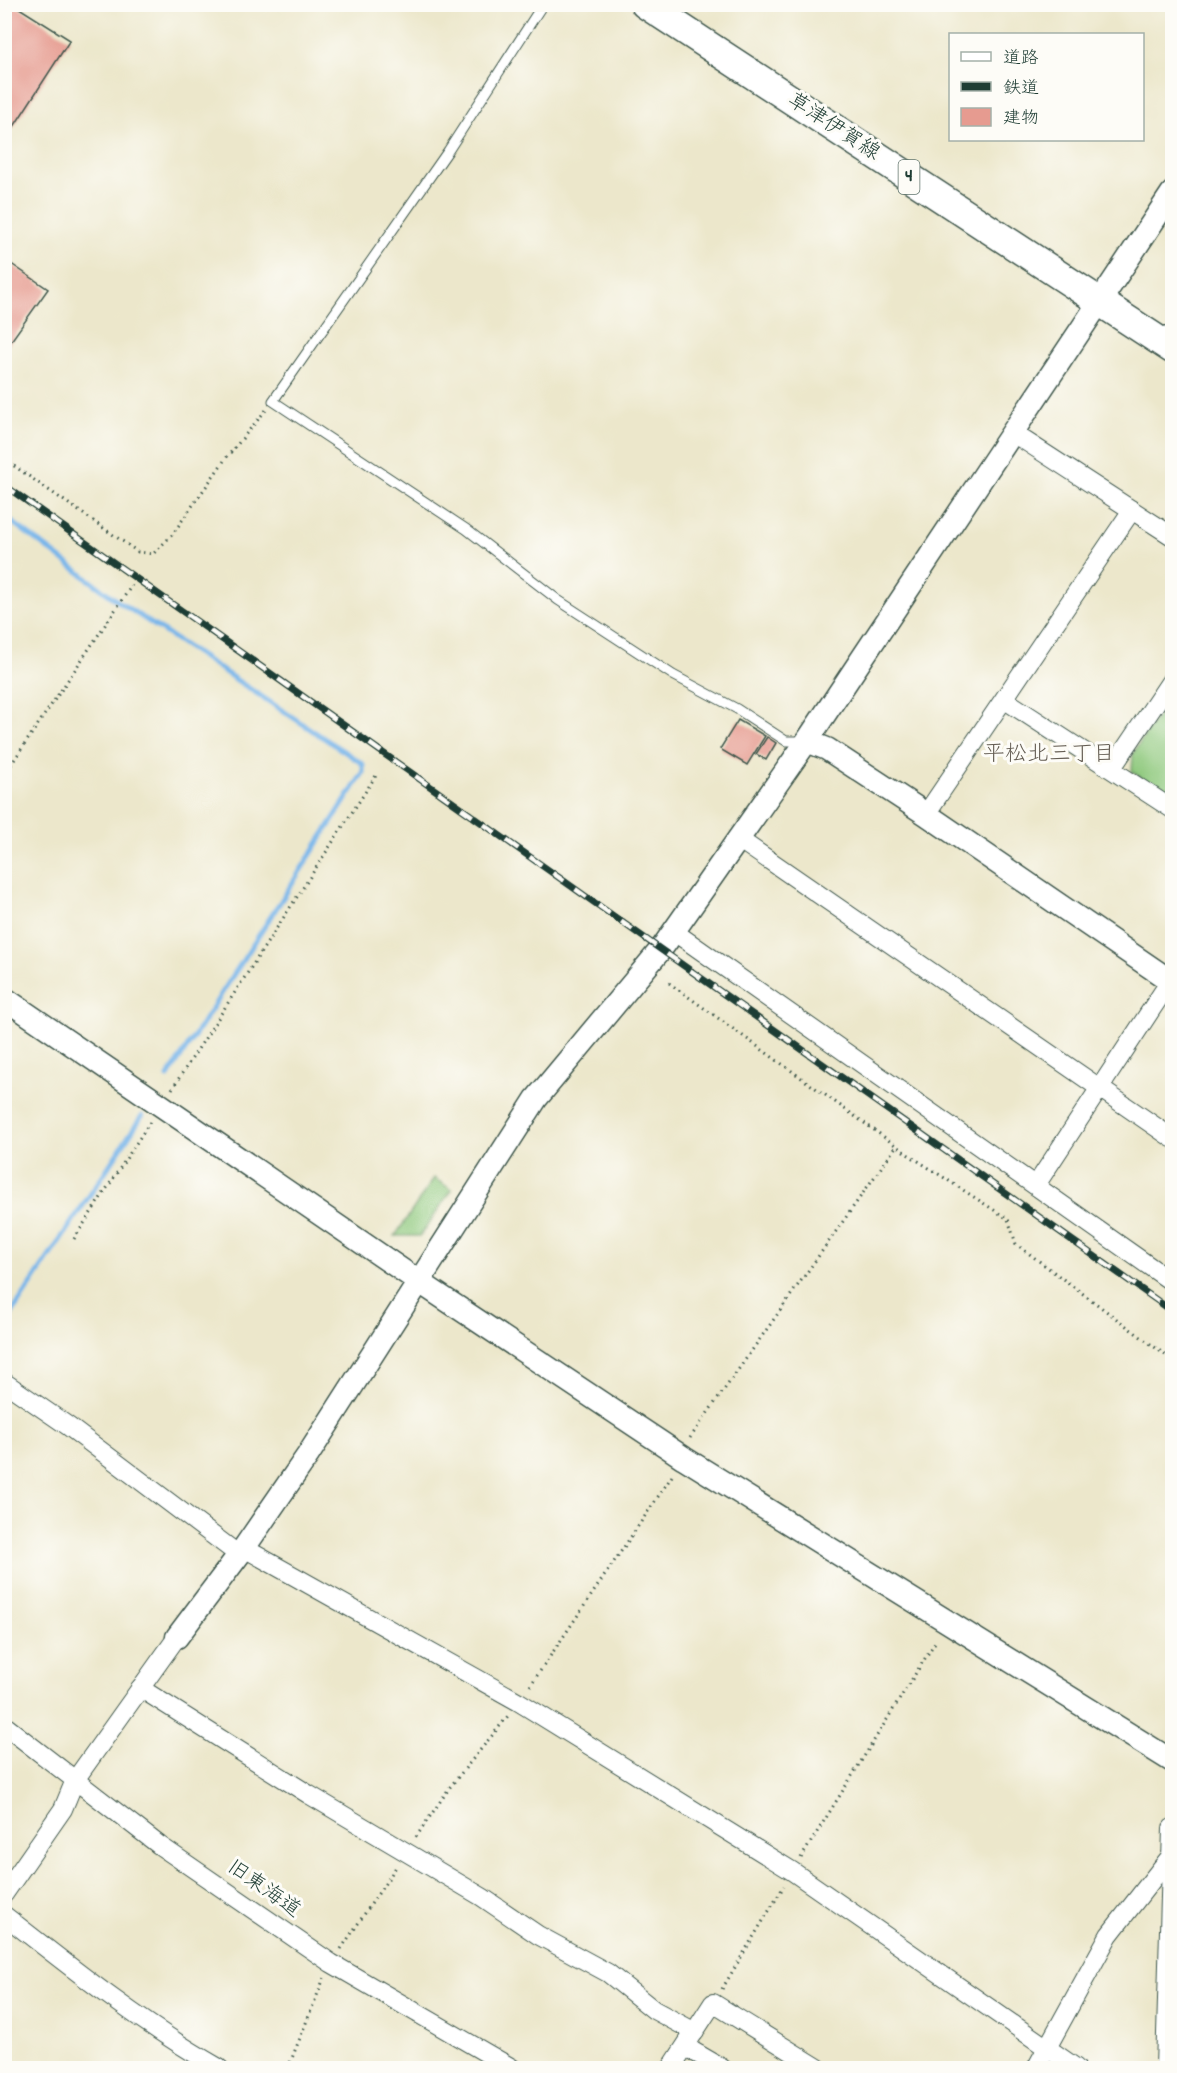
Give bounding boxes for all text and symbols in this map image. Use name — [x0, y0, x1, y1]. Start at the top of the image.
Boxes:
legend — [949, 33, 1144, 141]
text: 道路 — [1003, 47, 1039, 72]
text: 鉄道 — [1003, 77, 1039, 102]
street label: 草津伊賀線 — [781, 87, 885, 169]
text: 建物 — [1003, 107, 1039, 132]
road number: 4 — [898, 160, 920, 194]
district label: 平松北三丁目 — [983, 740, 1115, 771]
street label: 旧東海道 — [220, 1854, 306, 1926]

